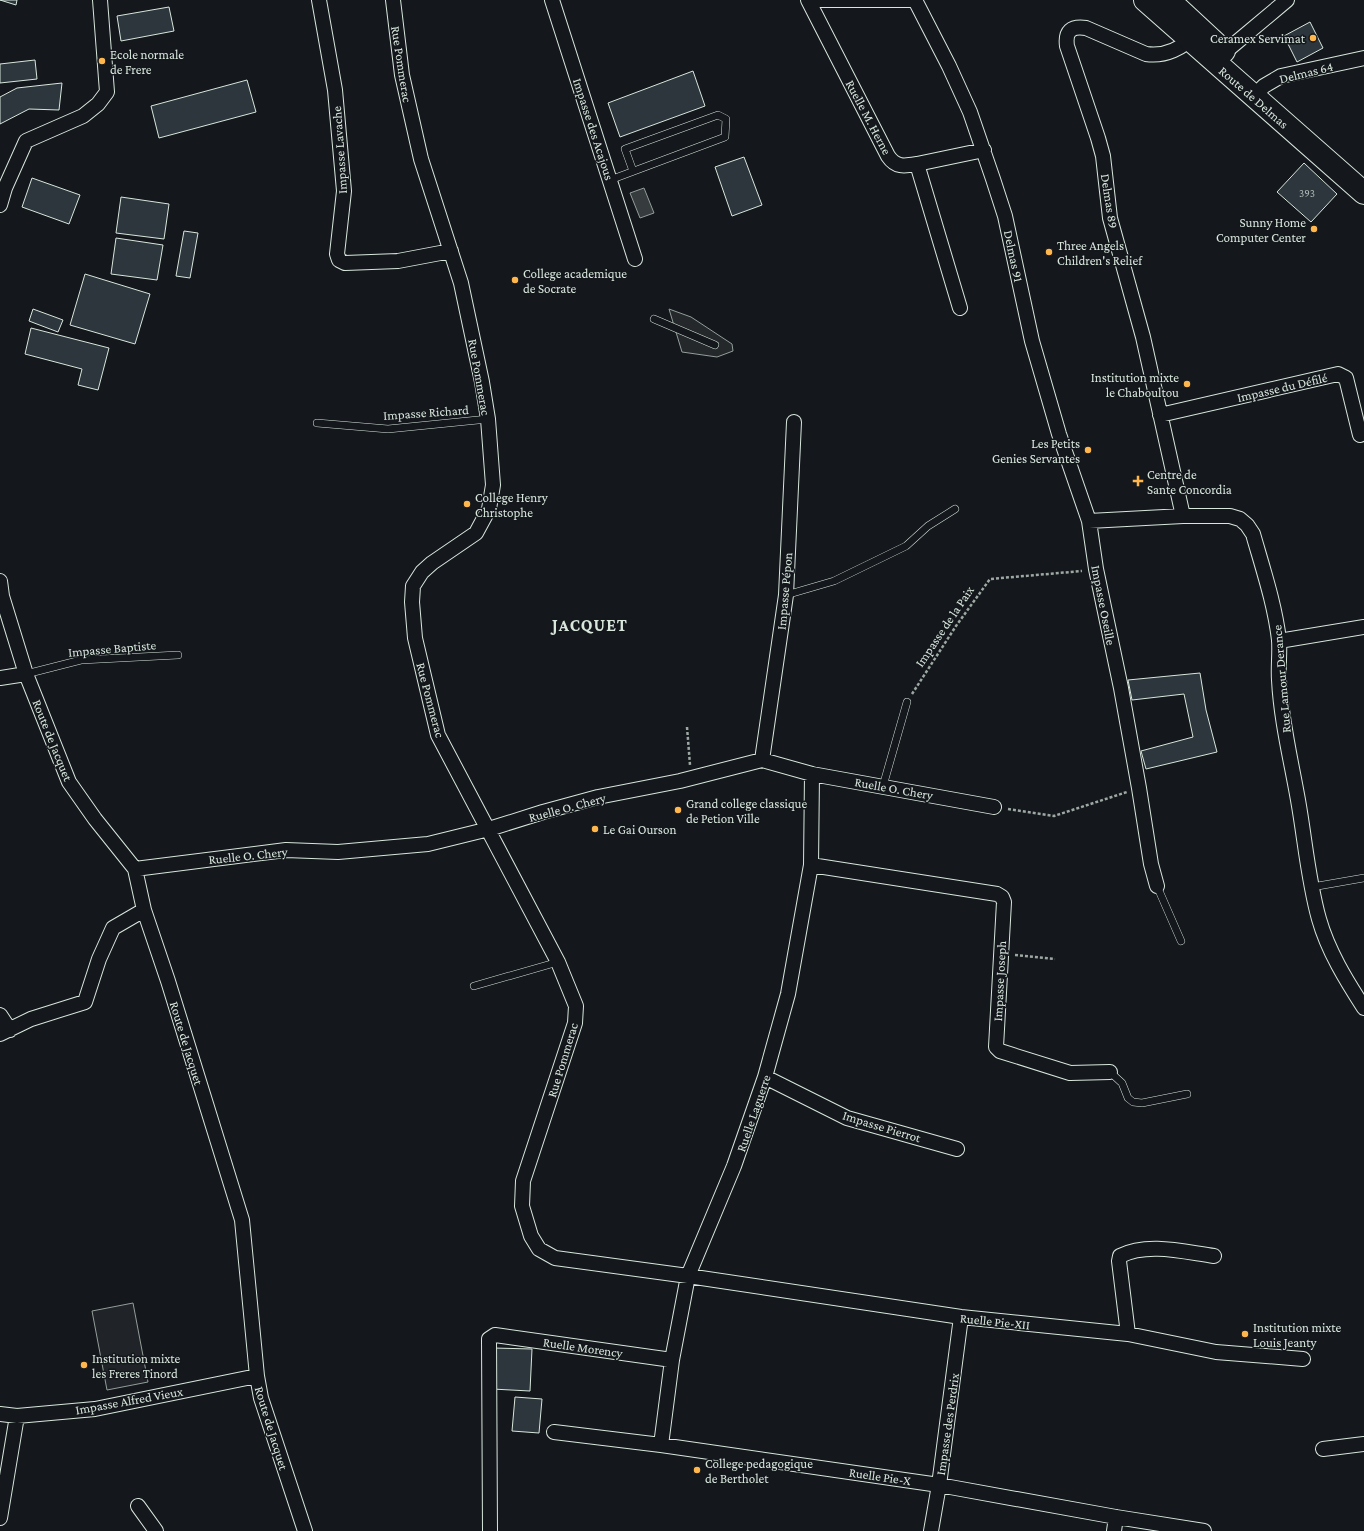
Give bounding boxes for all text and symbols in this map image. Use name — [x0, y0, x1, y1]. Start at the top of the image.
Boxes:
street label: Rue Pommerac — [388, 25, 415, 104]
place label: Ceramex Servimat — [1210, 31, 1306, 46]
marker: Ceramex Servimat — [1308, 33, 1318, 43]
place label: Ecole normale de Frere — [110, 47, 184, 77]
marker: Ecole normale de Frere — [97, 56, 107, 66]
street label: Delmas 64 — [1278, 58, 1335, 86]
street label: Route de Delmas — [1216, 63, 1291, 132]
street label: Impasse des Acajous — [569, 76, 617, 182]
street label: Ruelle M. Herne — [843, 77, 895, 157]
street label: Impasse Lavache — [329, 105, 350, 194]
street label: Delmas 89 — [1098, 173, 1121, 230]
house number: 393 — [1299, 187, 1315, 199]
place label: Sunny Home Computer Center — [1216, 215, 1306, 245]
marker: Sunny Home Computer Center — [1309, 224, 1319, 234]
street label: Delmas 91 — [1001, 229, 1026, 283]
place label: Three Angels Children's Relief — [1057, 238, 1143, 268]
marker: Three Angels Children's Relief — [1044, 247, 1054, 257]
place label: College academique de Socrate — [523, 266, 627, 296]
marker: College academique de Socrate — [510, 275, 520, 285]
street label: Rue Pommerac — [465, 338, 494, 417]
place label: Institution mixte le Chaboultou — [1091, 370, 1179, 400]
street label: Impasse du Défilé — [1236, 370, 1329, 405]
marker: Institution mixte le Chaboultou — [1182, 379, 1192, 389]
street label: Impasse Richard — [383, 402, 469, 423]
place label: Les Petits Genies Servantes — [992, 436, 1080, 466]
marker: Les Petits Genies Servantes — [1083, 445, 1093, 455]
place label: Centre de Sante Concordia — [1147, 467, 1232, 497]
marker: Centre de Sante Concordia — [1132, 475, 1144, 487]
place label: College Henry Christophe — [475, 490, 549, 520]
marker: College Henry Christophe — [462, 499, 472, 509]
street label: Impasse Pépon — [774, 552, 795, 630]
street label: Impasse Oseille — [1088, 564, 1119, 647]
street label: Impasse de la Paix — [912, 583, 977, 670]
district label: JACQUET — [550, 616, 628, 635]
street label: Rue Lamour Derance — [1269, 624, 1294, 734]
street label: Impasse Baptiste — [67, 637, 157, 660]
street label: Rue Pommerac — [413, 661, 448, 740]
street label: Route de Jacquet — [29, 697, 76, 784]
street label: Ruelle O. Chery — [853, 774, 935, 803]
street label: Ruelle O. Chery — [527, 790, 608, 825]
place label: Grand college classique de Petion Ville — [686, 796, 807, 826]
marker: Grand college classique de Petion Ville — [673, 805, 683, 815]
place label: Le Gai Ourson — [603, 822, 676, 837]
marker: Le Gai Ourson — [590, 824, 600, 834]
street label: Ruelle O. Chery — [208, 844, 289, 867]
street label: Impasse Joseph — [990, 940, 1009, 1022]
street label: Route de Jacquet — [167, 1000, 207, 1087]
street label: Rue Pommerac — [544, 1020, 581, 1099]
street label: Ruelle Laguerre — [733, 1072, 774, 1154]
street label: Impasse Pierrot — [841, 1107, 923, 1146]
street label: Ruelle Pie-XII — [959, 1310, 1031, 1333]
place label: Institution mixte Louis Jeanty — [1253, 1320, 1342, 1350]
marker: Institution mixte Louis Jeanty — [1240, 1329, 1250, 1339]
street label: Ruelle Morency — [542, 1334, 625, 1361]
place label: Institution mixte les Freres Tinord — [92, 1351, 181, 1381]
marker: Institution mixte les Freres Tinord — [79, 1360, 89, 1370]
street label: Impasse des Perdrix — [933, 1372, 962, 1476]
street label: Impasse Alfred Vieux — [74, 1384, 184, 1417]
street label: Route de Jacquet — [252, 1385, 292, 1472]
place label: College pedagogique de Bertholet — [705, 1456, 813, 1486]
marker: College pedagogique de Bertholet — [692, 1465, 702, 1475]
street label: Ruelle Pie-X — [848, 1465, 912, 1488]

